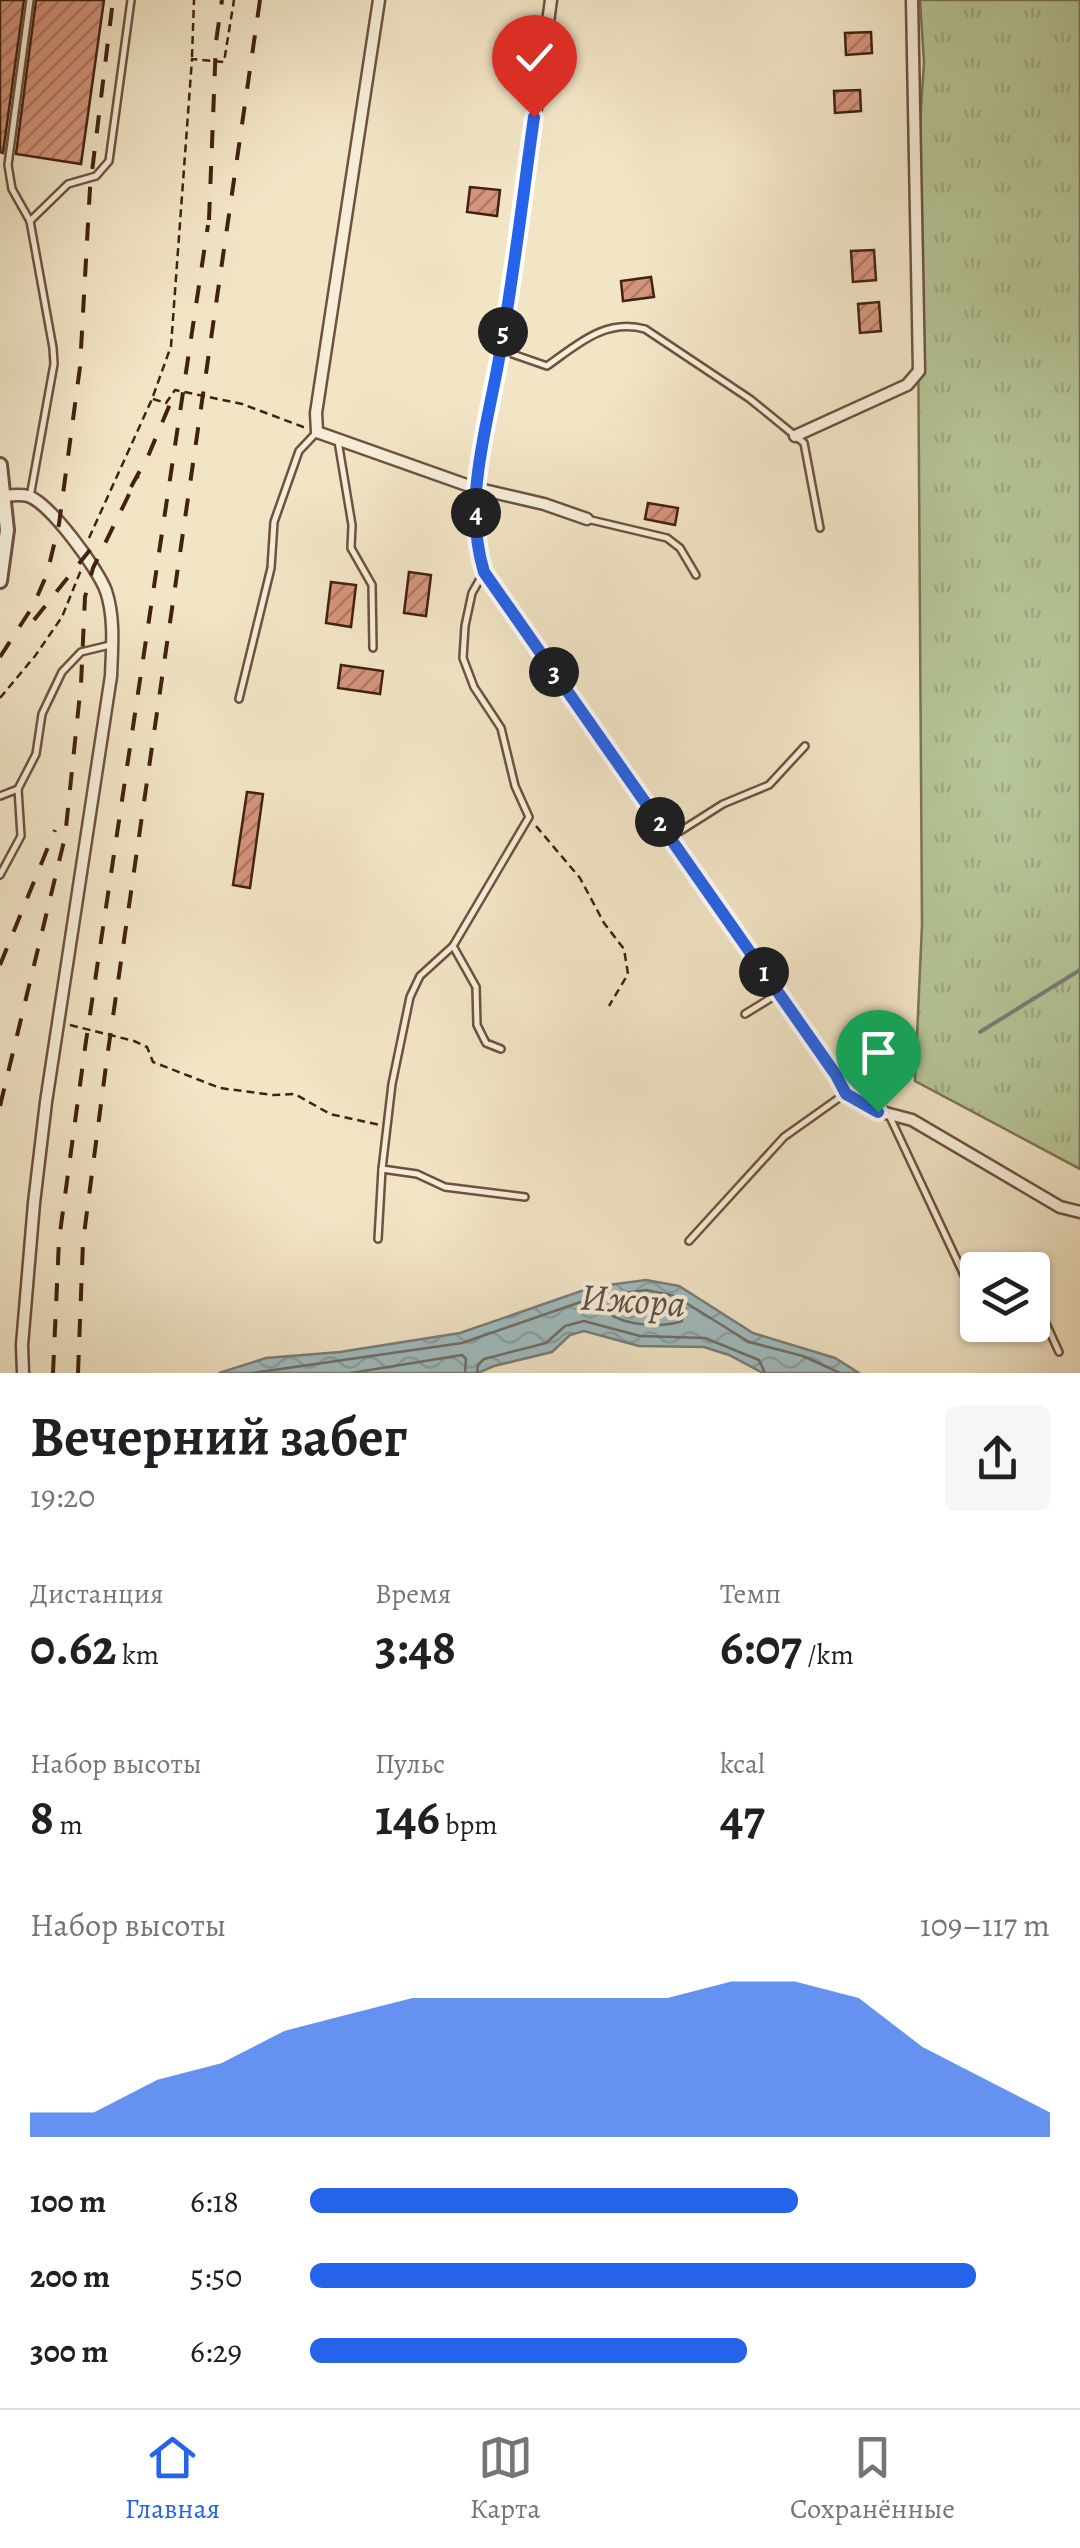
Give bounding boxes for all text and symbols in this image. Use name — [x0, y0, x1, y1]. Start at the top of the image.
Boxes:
pin — [492, 15, 577, 118]
icon: check — [507, 30, 562, 85]
pin: 5 — [478, 307, 528, 357]
text: 5 — [497, 313, 509, 351]
pin: 4 — [451, 488, 501, 538]
text: 4 — [469, 494, 483, 532]
pin: 3 — [529, 647, 579, 697]
text: 3 — [548, 653, 560, 691]
pin: 2 — [635, 797, 685, 847]
text: 2 — [653, 803, 667, 841]
pin: 1 — [739, 947, 789, 997]
text: 1 — [759, 953, 769, 991]
pin — [836, 1010, 921, 1113]
icon: arrive — [851, 1025, 906, 1080]
map controls — [960, 1252, 1050, 1342]
button: layers — [960, 1252, 1050, 1342]
water label: Ижора — [579, 1270, 687, 1330]
text: Вечерний забег — [30, 1399, 408, 1474]
button: share — [945, 1406, 1050, 1511]
text: 19:20 — [30, 1474, 95, 1518]
text: Дистанция — [30, 1575, 164, 1613]
text: Время — [375, 1575, 451, 1613]
text: Темп — [720, 1575, 781, 1613]
text: 0.62 — [30, 1613, 116, 1681]
text: 3:48 — [375, 1613, 456, 1681]
text: 6:07 — [720, 1613, 802, 1681]
text: km — [116, 1636, 159, 1674]
text: /km — [802, 1636, 854, 1674]
text: Набор высоты — [30, 1745, 202, 1783]
text: Пульс — [375, 1745, 445, 1783]
text: kcal — [720, 1745, 765, 1783]
text: 8 — [30, 1783, 54, 1851]
text: 146 — [375, 1783, 440, 1851]
text: 47 — [720, 1783, 765, 1851]
text: m — [54, 1806, 83, 1844]
text: bpm — [440, 1806, 498, 1844]
text: Набор высоты — [30, 1903, 226, 1947]
text: 109–117 m — [920, 1903, 1050, 1947]
text: 100 m — [30, 2179, 106, 2223]
text: 6:18 — [190, 2179, 239, 2223]
text: 200 m — [30, 2254, 110, 2298]
text: 5:50 — [190, 2254, 242, 2298]
text: 300 m — [30, 2329, 108, 2373]
text: 6:29 — [190, 2329, 242, 2373]
tab: Главная — [125, 2430, 220, 2528]
tab: Карта — [470, 2430, 540, 2528]
tab: Сохранённые — [790, 2430, 955, 2528]

